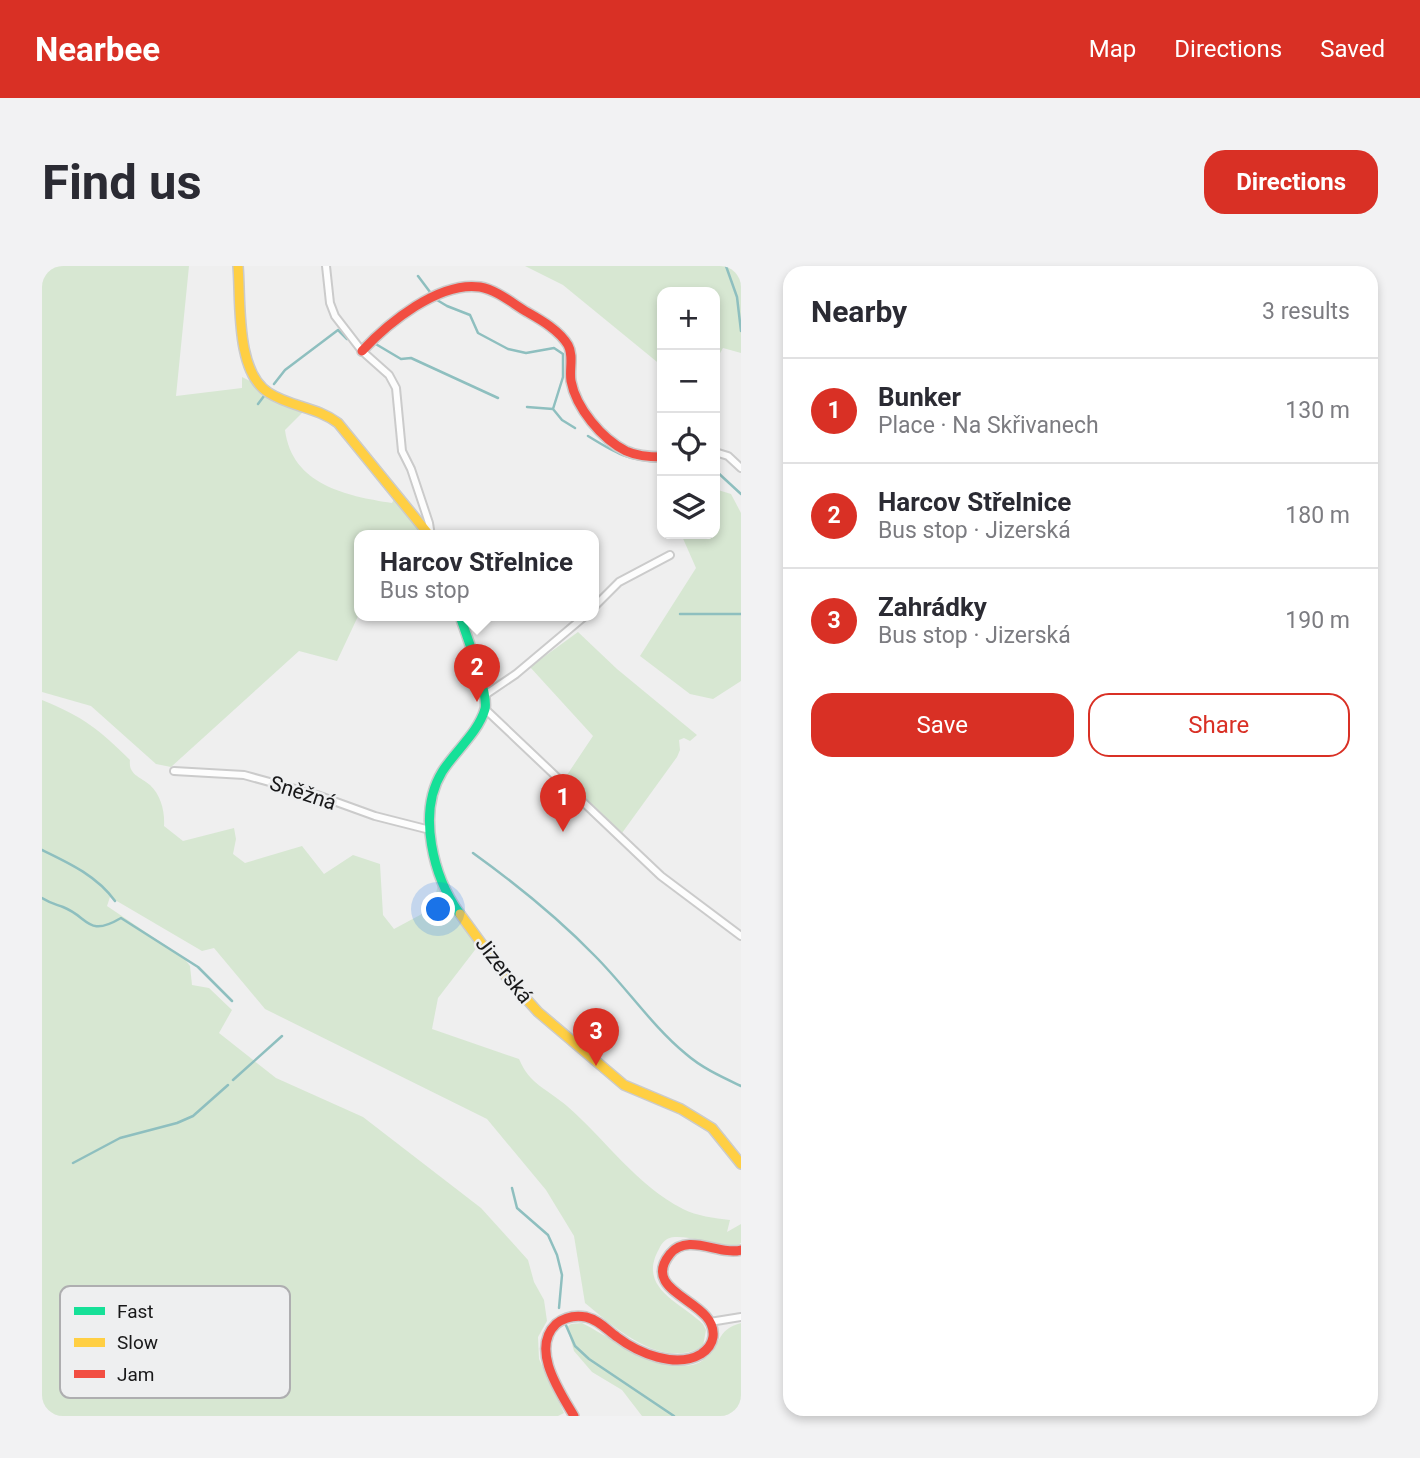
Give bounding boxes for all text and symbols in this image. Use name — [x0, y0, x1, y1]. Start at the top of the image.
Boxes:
text: Nearbee — [35, 30, 160, 69]
text: Map — [1089, 35, 1136, 63]
text: Directions — [1174, 35, 1282, 63]
text: Saved — [1320, 35, 1385, 63]
button: Directions — [1204, 150, 1378, 214]
text: Find us — [42, 154, 202, 211]
map controls — [657, 287, 720, 539]
button: + — [657, 287, 720, 350]
text: Nearby — [811, 294, 907, 329]
text: 3 results — [1262, 298, 1350, 325]
button: − — [657, 350, 720, 413]
text: Bunker — [878, 382, 961, 412]
text: 1 — [827, 397, 841, 424]
text: 130 m — [1285, 397, 1350, 424]
text: Place · Na Skřivanech — [878, 412, 1099, 439]
button: locate — [657, 413, 720, 476]
button: layers — [657, 476, 720, 539]
text: Harcov Střelnice — [878, 487, 1071, 517]
text: 2 — [827, 502, 841, 529]
text: 180 m — [1285, 502, 1350, 529]
text: Bus stop · Jizerská — [878, 517, 1071, 544]
popup — [354, 530, 599, 621]
text: Harcov Střelnice — [380, 547, 573, 577]
text: Bus stop — [380, 577, 470, 604]
text: Zahrádky — [878, 592, 987, 622]
text: 3 — [827, 607, 841, 634]
text: 190 m — [1285, 607, 1350, 634]
text: Bus stop · Jizerská — [878, 622, 1071, 649]
pin: 2 — [454, 644, 500, 702]
button: Save — [811, 693, 1074, 757]
button: Share — [1088, 693, 1350, 757]
street label: Sněžná — [267, 771, 339, 815]
pin: 1 — [540, 774, 586, 832]
your location — [421, 892, 455, 926]
street label: Jizerská — [470, 932, 538, 1008]
pin: 3 — [573, 1008, 619, 1066]
legend — [60, 1286, 290, 1398]
text: Fast — [117, 1300, 154, 1323]
text: Slow — [117, 1331, 158, 1354]
text: Jam — [117, 1363, 154, 1386]

